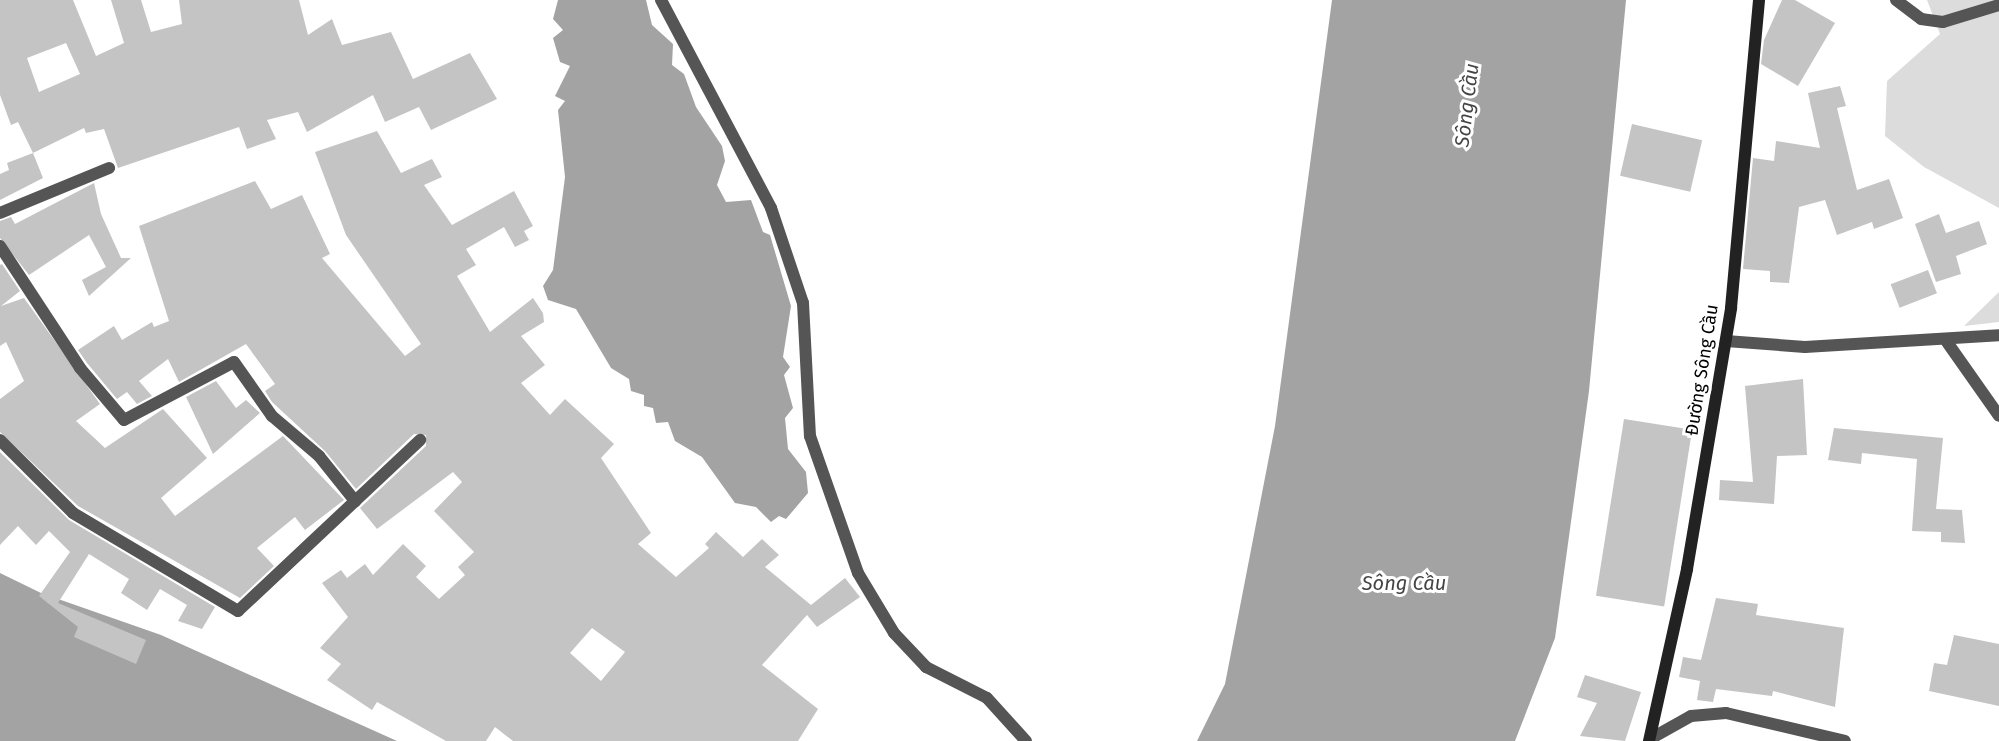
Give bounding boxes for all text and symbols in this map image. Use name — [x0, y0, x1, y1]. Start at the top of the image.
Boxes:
water label: Sông Cầu — [1450, 62, 1484, 148]
street label: Đường Sông Cầu — [1681, 303, 1723, 437]
water label: Sông Cầu — [1362, 571, 1446, 595]

